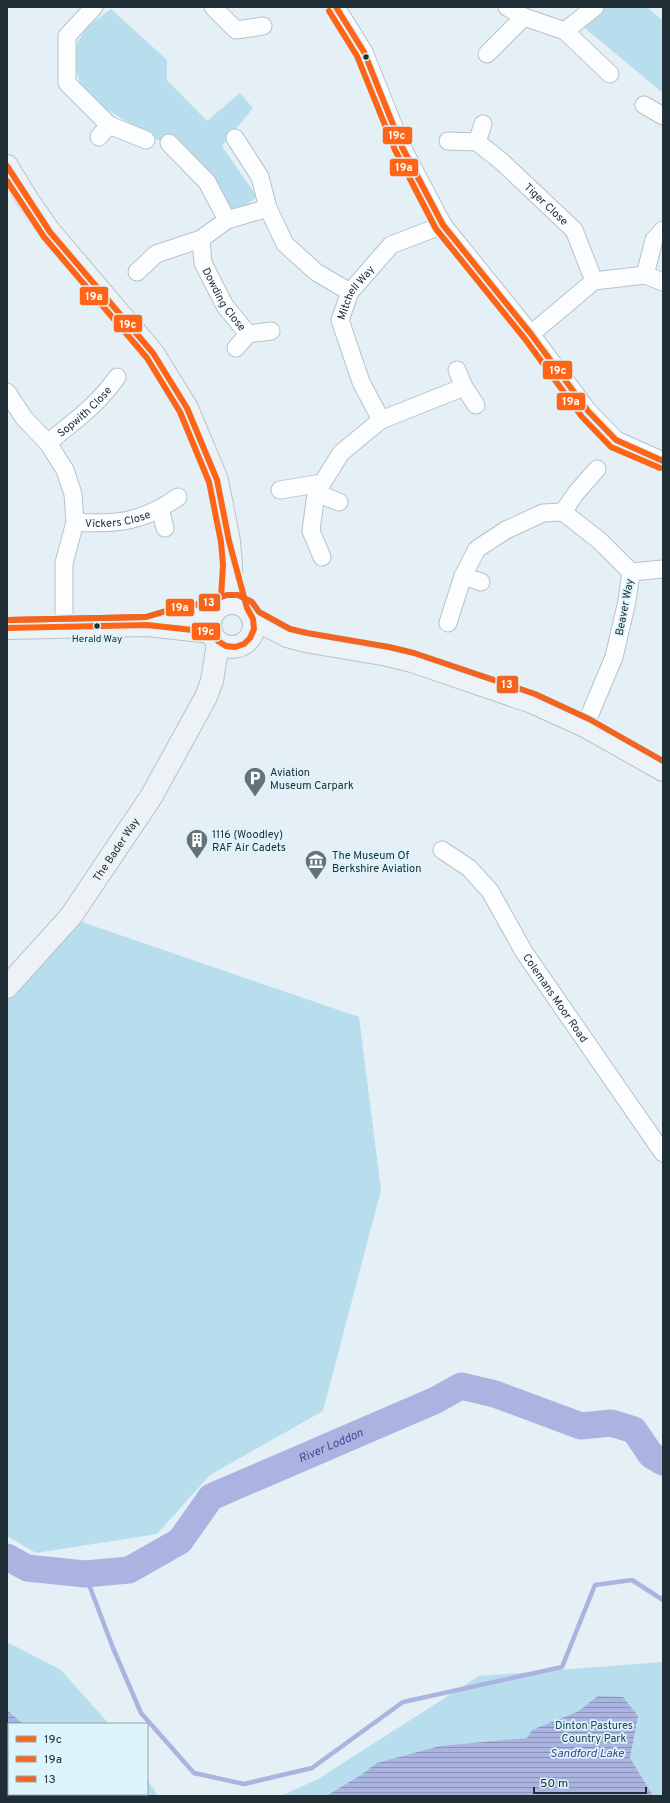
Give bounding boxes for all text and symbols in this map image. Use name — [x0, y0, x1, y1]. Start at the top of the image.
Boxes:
unlabelled marker — [361, 52, 371, 62]
line badge: 19c — [382, 126, 413, 145]
text: 19c — [388, 129, 406, 143]
line badge: 19a — [389, 158, 419, 177]
text: 19a — [395, 161, 413, 175]
street label: Tiger Close — [521, 181, 571, 229]
street label: Mitchell Way — [335, 263, 378, 322]
street label: Dowding Close — [199, 265, 249, 334]
line badge: 19a — [79, 286, 109, 306]
text: 19a — [85, 290, 103, 304]
line badge: 19c — [113, 314, 143, 333]
text: 19c — [119, 318, 137, 332]
line badge: 19c — [542, 360, 573, 380]
text: 19c — [549, 364, 567, 378]
street label: Sopwith Close — [55, 384, 115, 441]
line badge: 19a — [556, 392, 586, 411]
text: 19a — [562, 395, 580, 409]
street label: Vickers Close — [85, 508, 153, 531]
street label: Beaver Way — [613, 577, 637, 637]
line badge: 13 — [198, 593, 221, 612]
text: 13 — [204, 596, 215, 610]
line badge: 19a — [165, 598, 195, 617]
text: 19a — [171, 601, 189, 615]
marker: Herald Way — [92, 621, 102, 631]
line badge: 19c — [191, 622, 221, 641]
text: 19c — [197, 625, 215, 639]
place label: Herald Way — [72, 633, 122, 646]
line badge: 13 — [496, 675, 519, 694]
text: 13 — [502, 678, 513, 692]
parking icon: Aviation Museum Carpark — [242, 765, 268, 798]
place label: Aviation Museum Carpark — [270, 766, 354, 793]
street label: The Bader Way — [90, 815, 143, 884]
building icon: 1116 (Woodley) RAF Air Cadets — [184, 827, 210, 860]
place label: 1116 (Woodley) RAF Air Cadets — [212, 828, 286, 855]
museum icon: The Museum Of Berkshire Aviation — [303, 848, 329, 881]
place label: The Museum Of Berkshire Aviation — [332, 849, 421, 876]
street label: Colemans Moor Road — [519, 951, 590, 1046]
water label: River Loddon — [296, 1425, 366, 1467]
park label: Dinton Pastures Country Park — [555, 1719, 633, 1746]
legend — [8, 1723, 148, 1795]
text: 19c — [44, 1732, 62, 1748]
water label: Sandford Lake — [550, 1746, 625, 1762]
text: 19a — [44, 1752, 62, 1768]
scale bar — [534, 1769, 646, 1795]
text: 13 — [44, 1772, 56, 1788]
text: 50 m — [540, 1776, 568, 1792]

